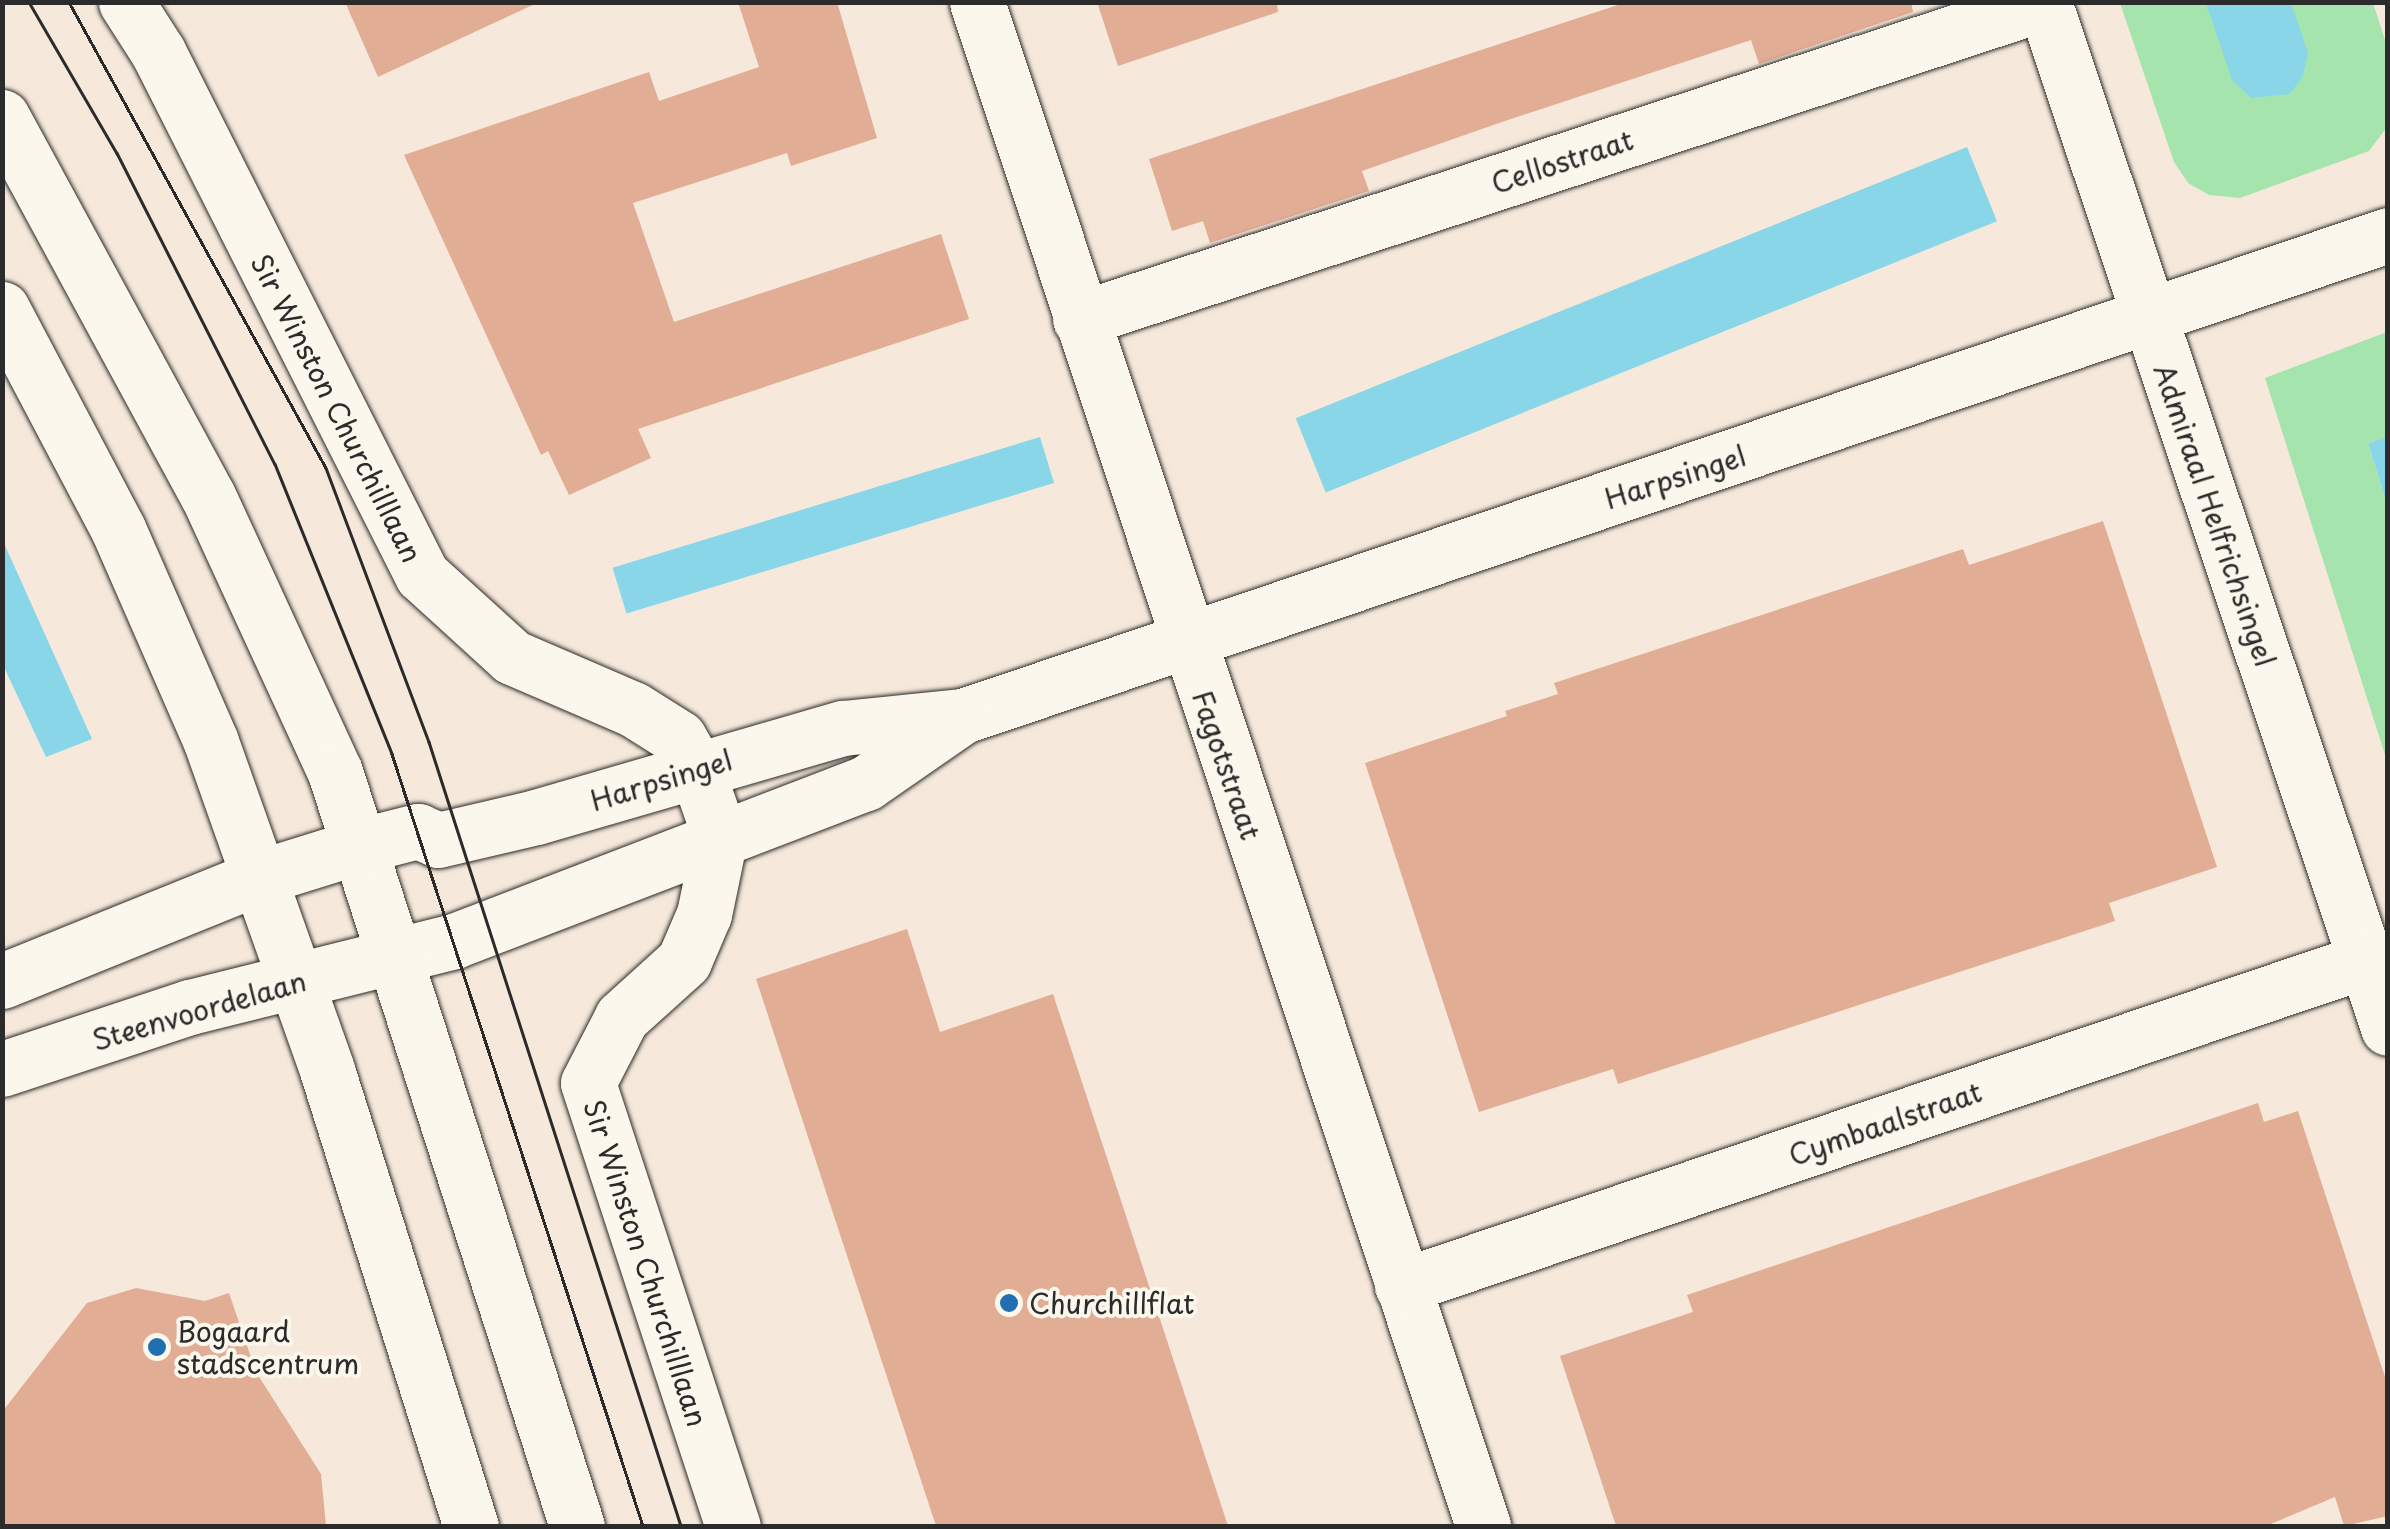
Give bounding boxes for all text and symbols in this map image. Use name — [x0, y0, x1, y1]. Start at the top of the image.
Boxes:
street label: Cellostraat — [1487, 122, 1637, 200]
street label: Sir Winston Churchilllaan — [244, 247, 430, 569]
street label: Admiraal Helfrichsingel — [2147, 359, 2283, 671]
street label: Harpsingel — [1600, 438, 1750, 516]
street label: Fagotstraat — [1186, 686, 1268, 844]
street label: Harpsingel — [586, 743, 736, 817]
street label: Steenvoordelaan — [88, 963, 310, 1057]
street label: Cymbaalstraat — [1784, 1074, 1986, 1172]
street label: Sir Winston Churchilllaan — [577, 1095, 715, 1431]
place label: Churchillflat — [1029, 1286, 1194, 1320]
marker: Churchillflat — [998, 1292, 1020, 1314]
place label: Bogaard stadscentrum — [177, 1314, 359, 1380]
marker: Bogaard stadscentrum — [146, 1336, 168, 1358]

